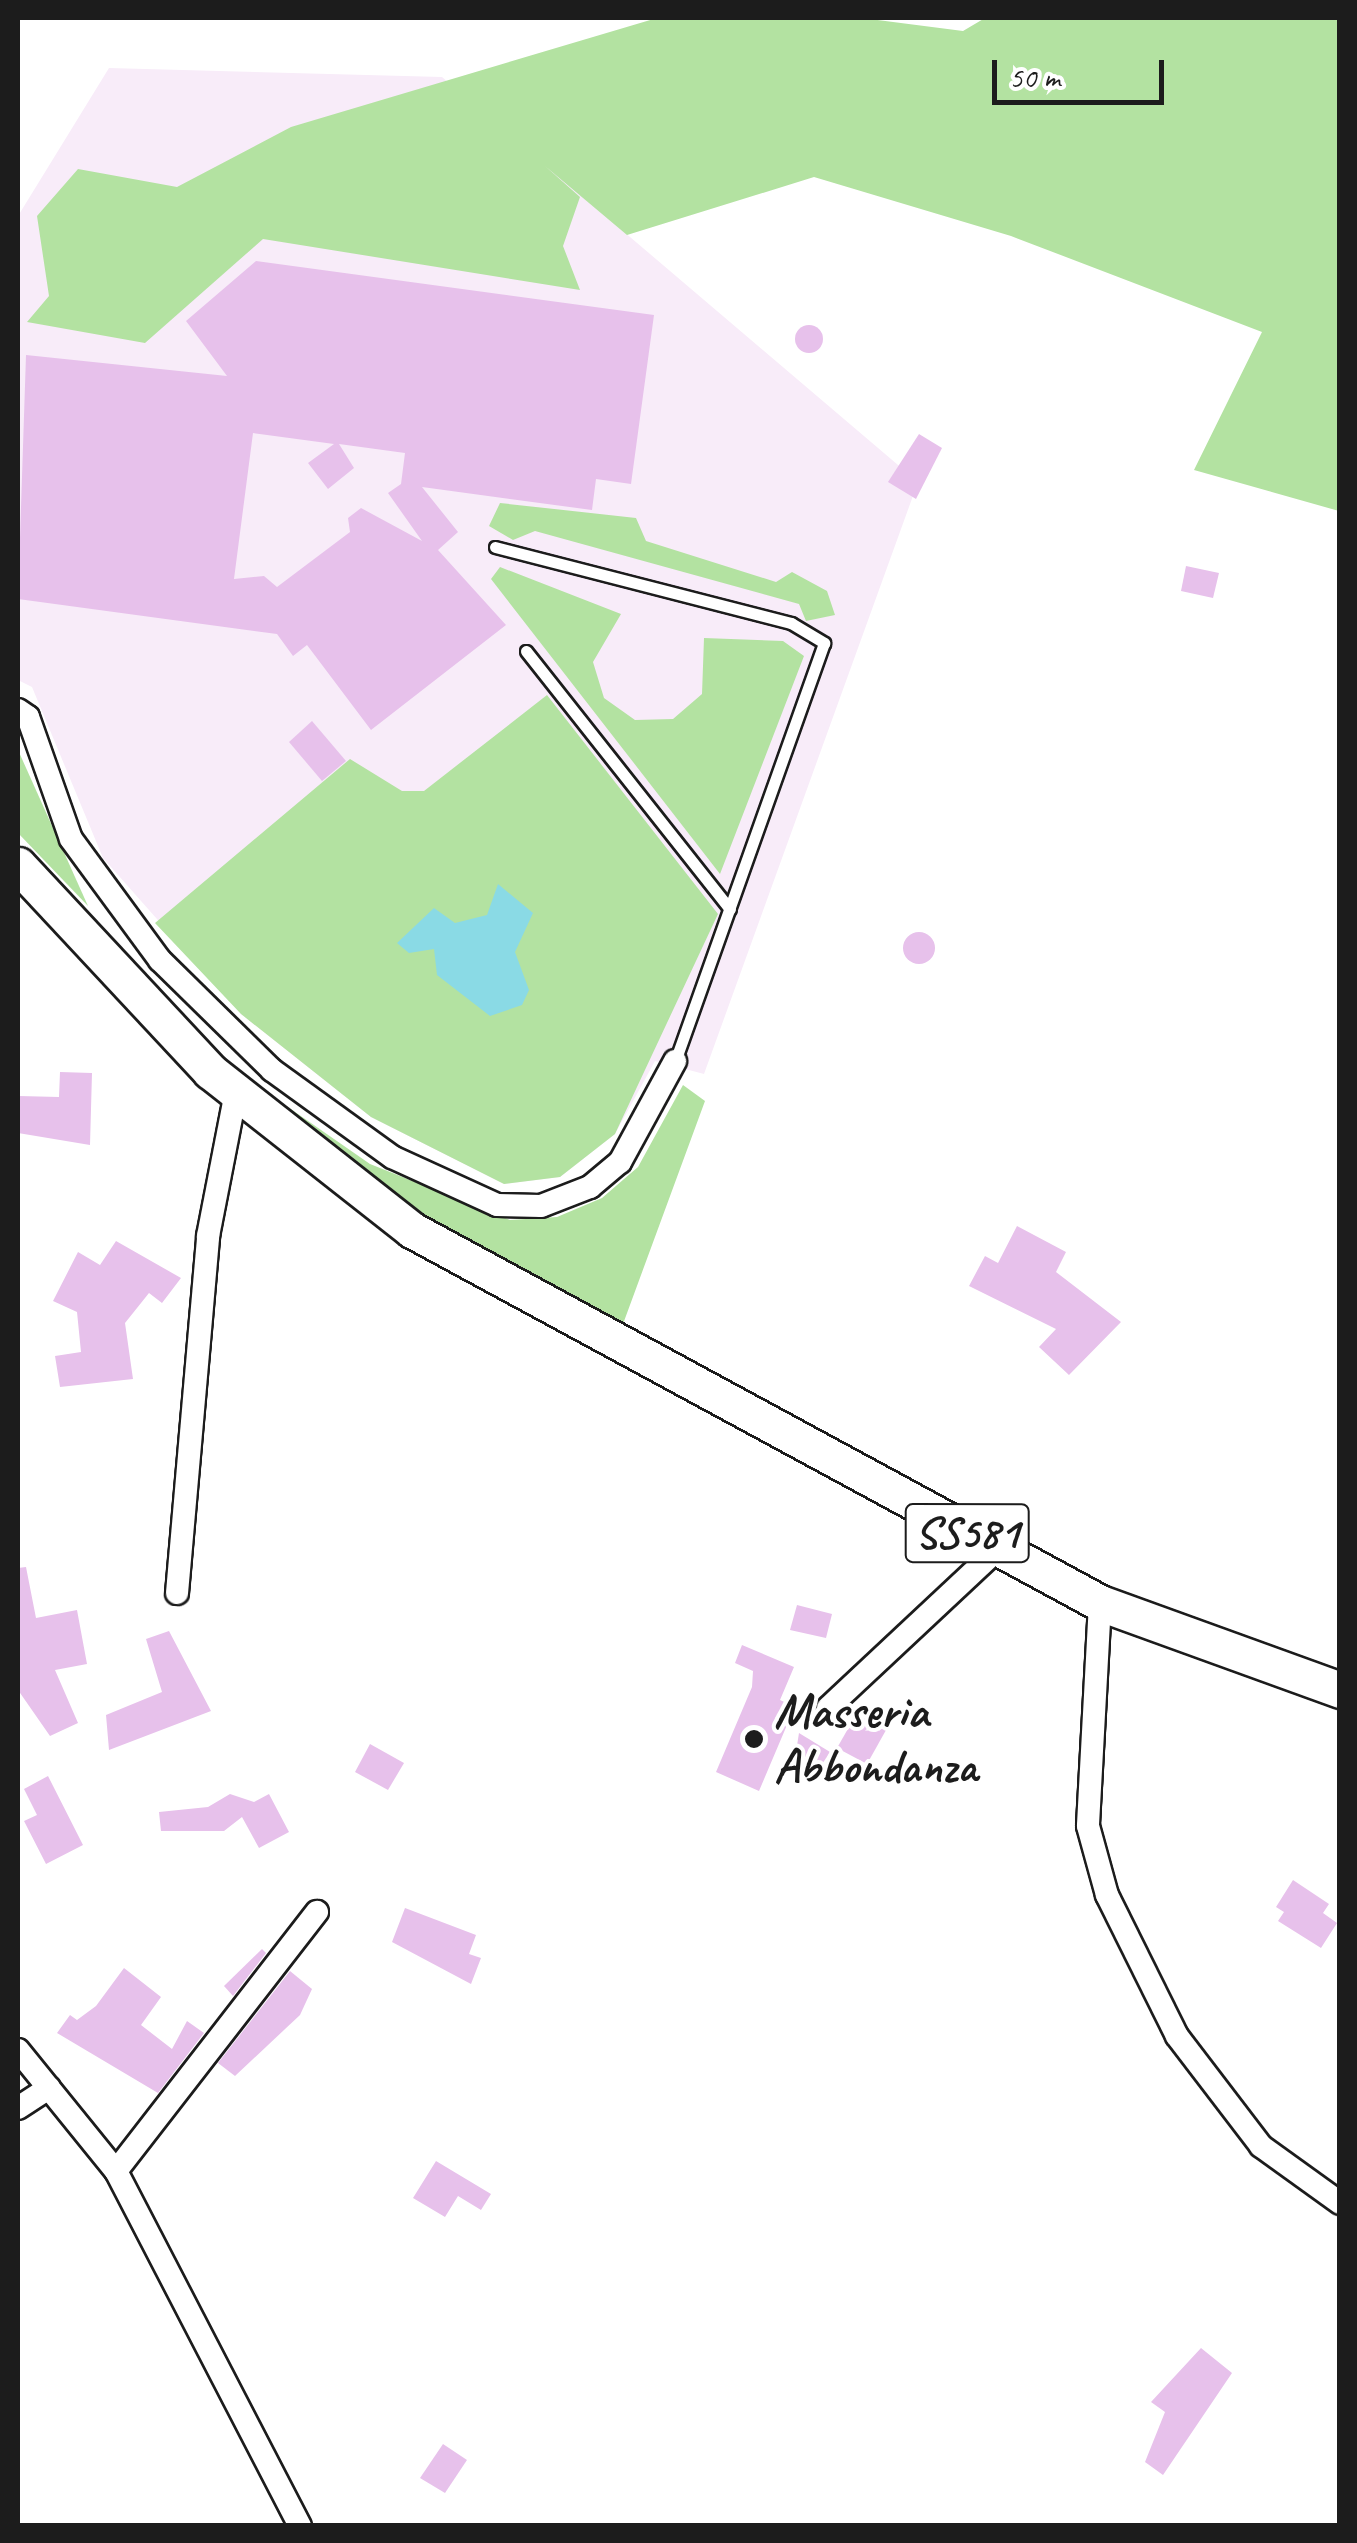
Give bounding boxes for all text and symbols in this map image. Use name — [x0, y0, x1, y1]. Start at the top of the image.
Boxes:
scale bar — [997, 40, 1170, 102]
text: 50 m — [1009, 58, 1060, 96]
road number: SS581 — [904, 1493, 1030, 1573]
place label: Masseria Abbondanza — [774, 1682, 977, 1795]
marker: Masseria Abbondanza — [743, 1728, 765, 1750]

